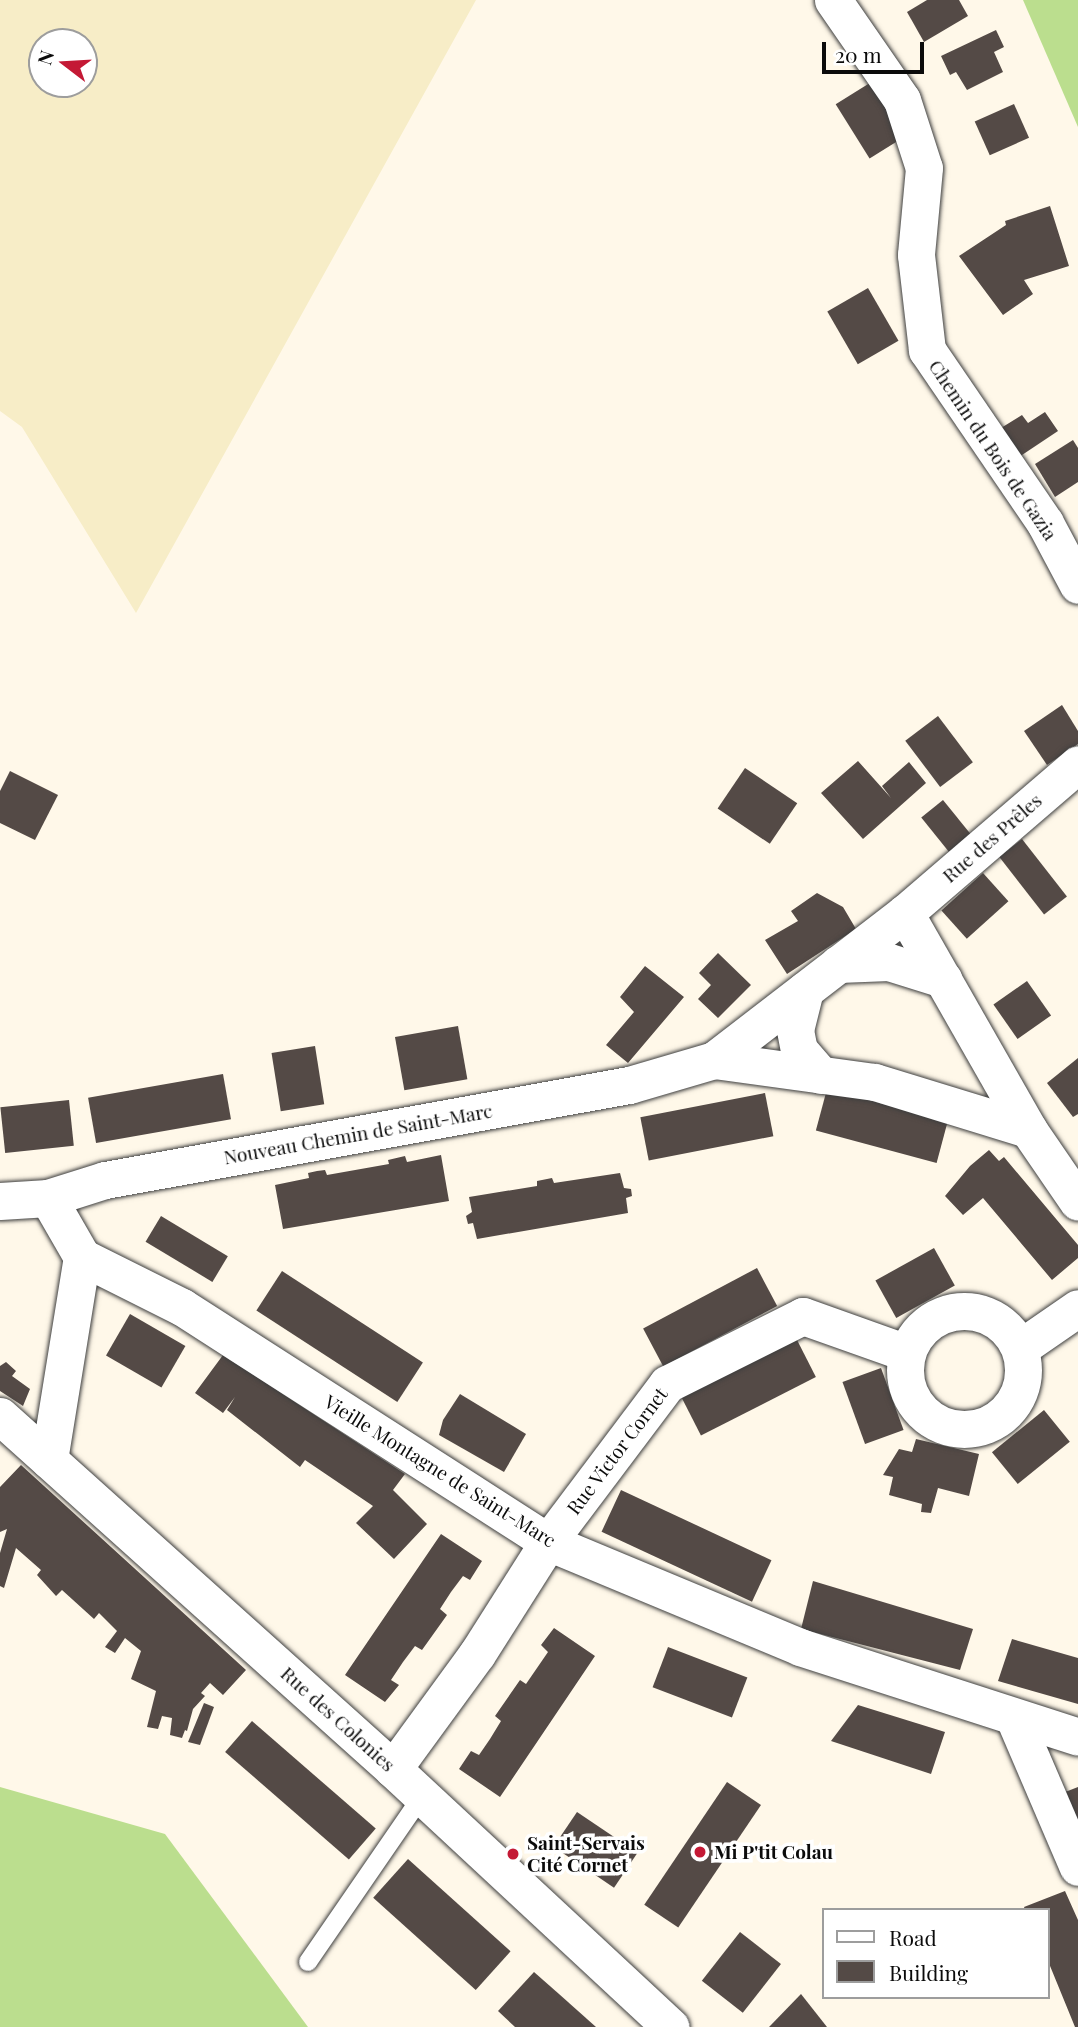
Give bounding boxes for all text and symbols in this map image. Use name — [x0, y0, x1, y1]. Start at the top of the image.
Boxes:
north arrow — [28, 28, 98, 98]
scale bar — [826, 28, 928, 72]
text: 20 m — [835, 40, 882, 68]
text: N — [30, 47, 59, 68]
street label: Chemin du Bois de Gazia — [924, 356, 1062, 544]
street label: Rue des Prêles — [938, 789, 1046, 887]
street label: Nouveau Chemin de Saint-Marc — [222, 1099, 494, 1169]
street label: Rue Victor Cornet — [562, 1383, 672, 1519]
street label: Vieille Montagne de Saint-Marc — [320, 1390, 560, 1552]
street label: Rue des Colonies — [276, 1662, 400, 1776]
place label: Saint-Servais Cité Cornet — [527, 1832, 645, 1876]
place label: Mi P'tit Colau — [714, 1841, 833, 1863]
marker: Mi P'tit Colau — [692, 1844, 708, 1860]
marker: Saint-Servais Cité Cornet — [505, 1846, 521, 1862]
legend — [822, 1908, 1050, 1999]
text: Road — [889, 1923, 937, 1951]
text: Building — [889, 1958, 968, 1986]

